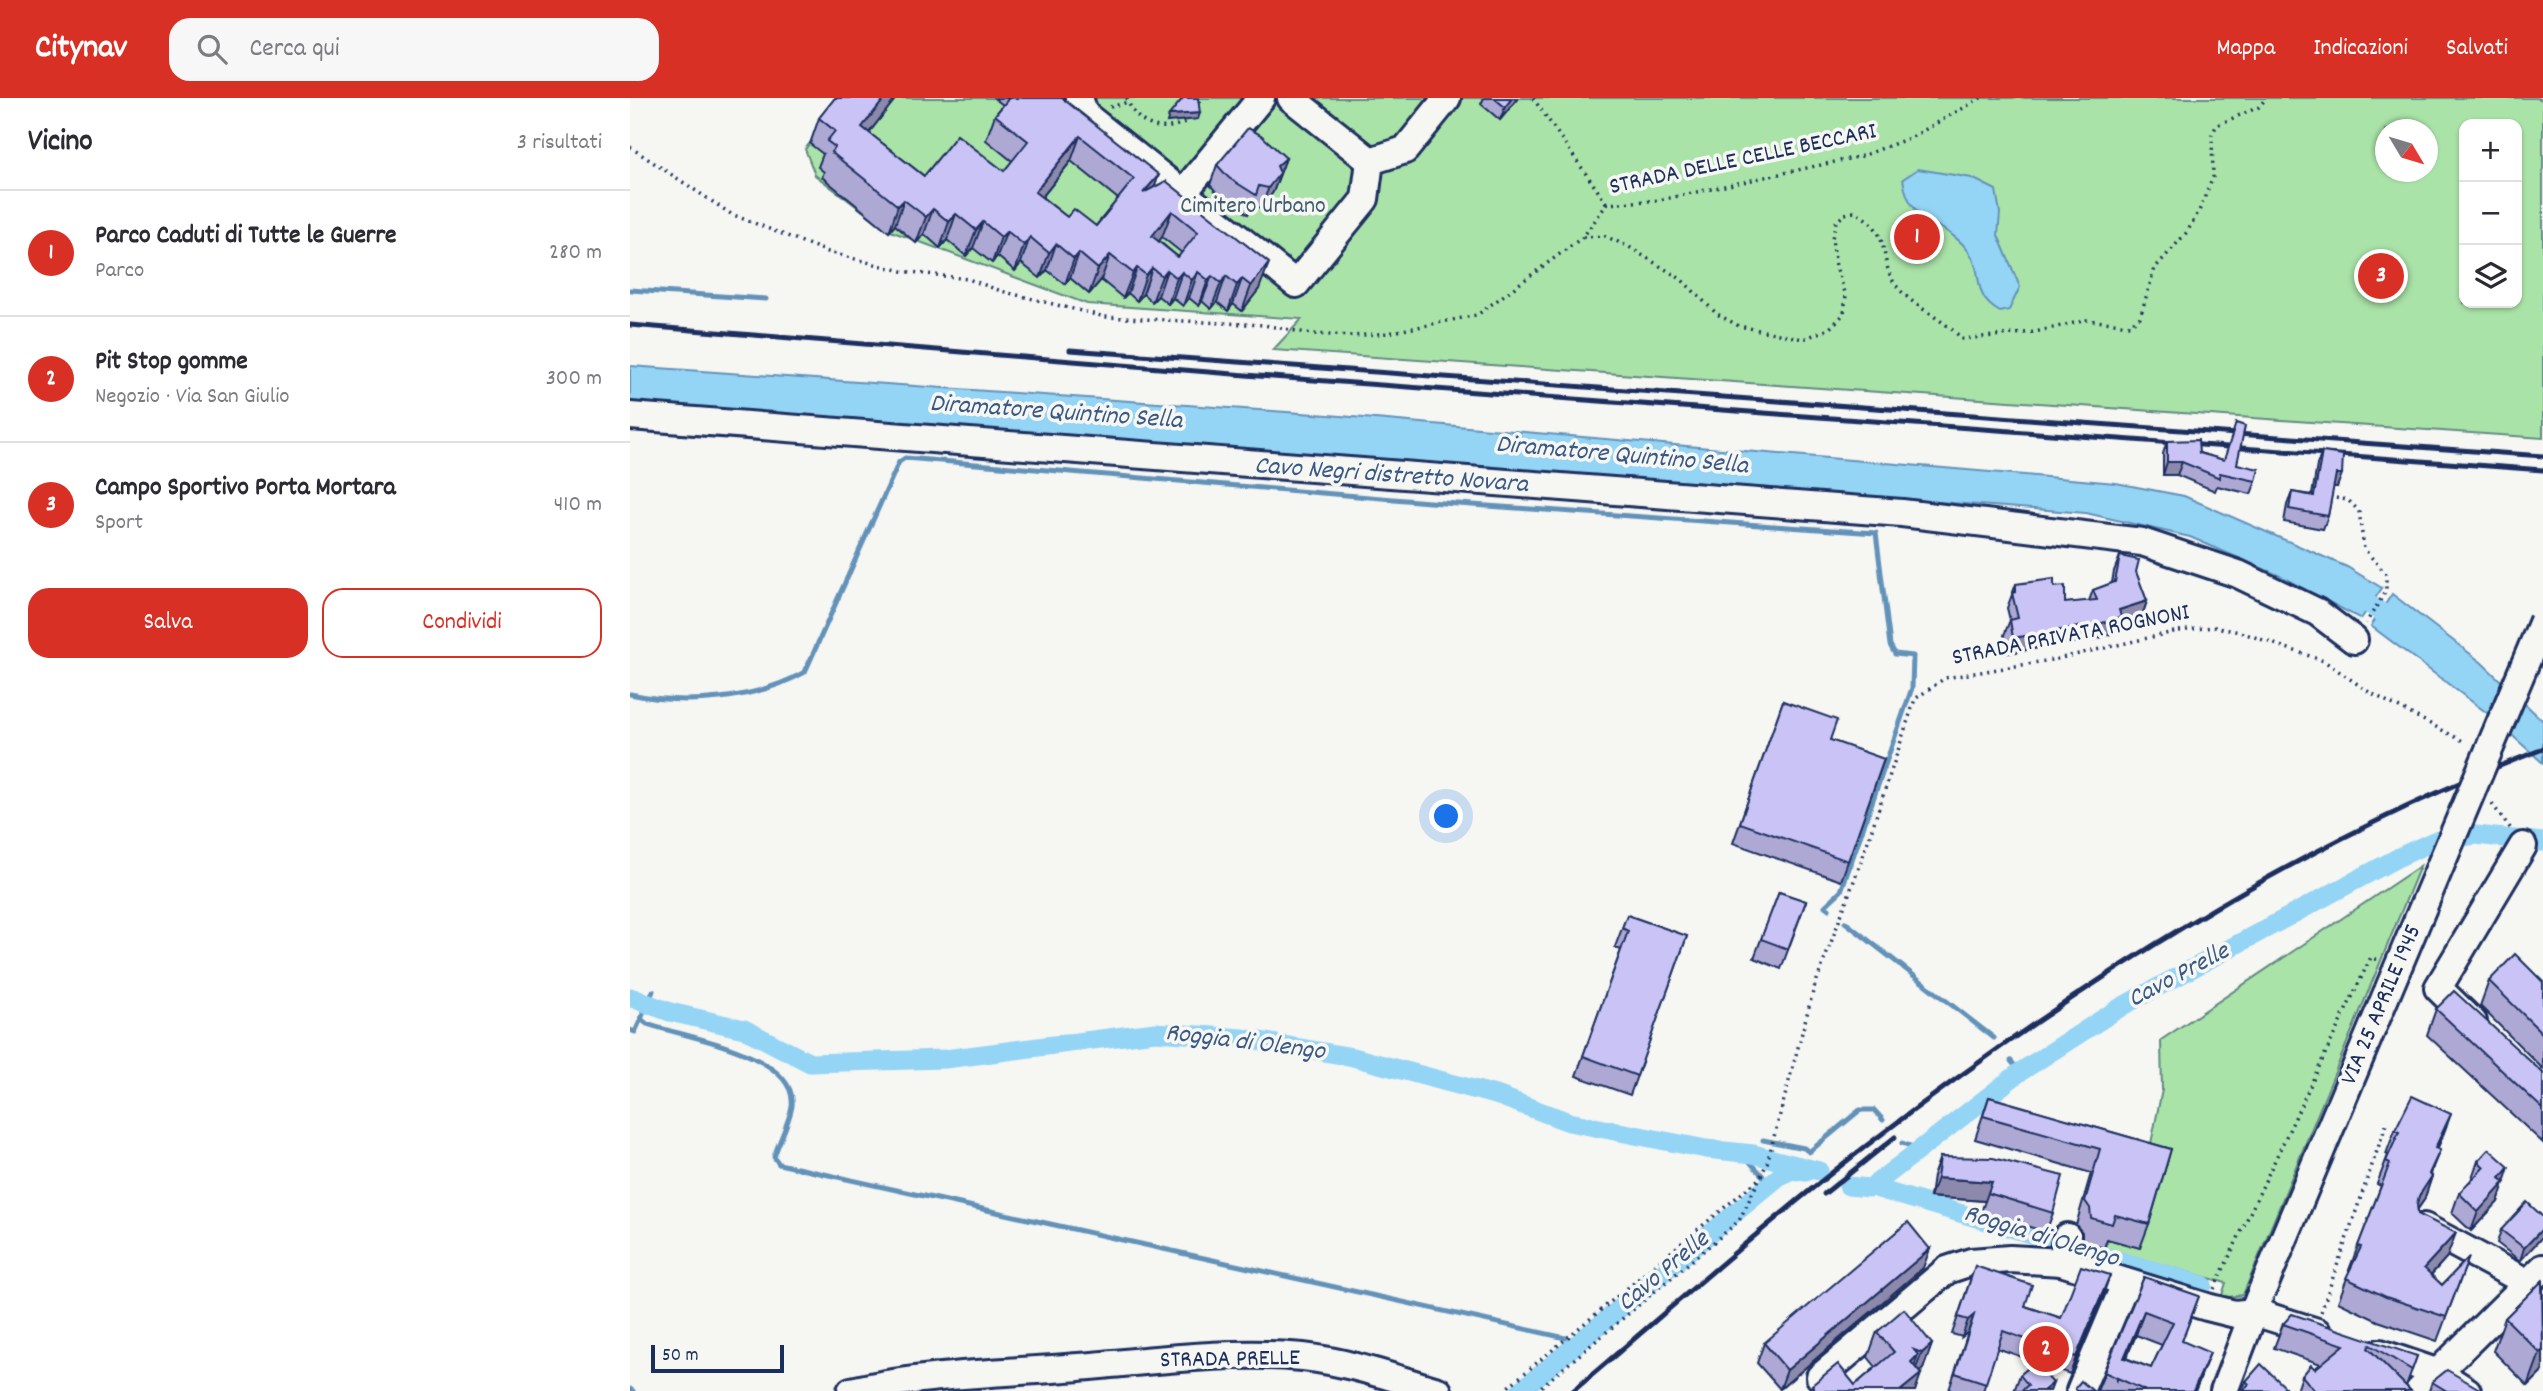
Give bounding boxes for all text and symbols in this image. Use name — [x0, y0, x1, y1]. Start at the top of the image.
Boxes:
search box — [169, 18, 659, 81]
text: Citynav — [35, 26, 127, 73]
icon: search — [193, 30, 231, 68]
text: Cerca qui — [249, 31, 339, 68]
text: Mappa — [2216, 32, 2275, 66]
text: Indicazioni — [2313, 32, 2408, 66]
text: Salvati — [2446, 32, 2508, 66]
street label: STRADA DELLE CELLE BECCARI — [1606, 115, 1880, 205]
north arrow — [2375, 119, 2438, 182]
map controls — [2459, 119, 2522, 308]
button: + — [2459, 119, 2522, 182]
text: Vicino — [28, 122, 93, 165]
text: 3 risultati — [517, 127, 602, 160]
button: − — [2459, 182, 2522, 245]
park label: Cimitero Urbano — [1180, 190, 1326, 224]
pin: 1 — [1894, 211, 1940, 263]
text: Parco Caduti di Tutte le Guerre — [95, 218, 397, 255]
text: 1 — [48, 237, 54, 270]
text: 280 m — [549, 237, 602, 270]
button: layers — [2459, 245, 2522, 308]
pin: 3 — [2358, 250, 2404, 302]
text: Parco — [95, 255, 144, 288]
text: Pit Stop gomme — [95, 344, 248, 381]
text: 2 — [46, 363, 56, 396]
text: 300 m — [546, 363, 602, 396]
text: Negozio · Via San Giulio — [95, 381, 290, 414]
water label: Diramatore Quintino Sella — [929, 386, 1185, 440]
water label: Diramatore Quintino Sella — [1494, 427, 1751, 486]
water label: Cavo Negri distretto Novara — [1253, 448, 1531, 504]
text: Campo Sportivo Porta Mortara — [95, 470, 396, 507]
text: 3 — [46, 489, 56, 522]
text: 410 m — [554, 489, 602, 522]
text: Sport — [95, 507, 143, 540]
button: Salva — [28, 588, 308, 658]
button: Condividi — [322, 588, 602, 658]
street label: STRADA PRIVATA ROGNONI — [1949, 596, 2193, 676]
your location — [1429, 799, 1463, 833]
street label: VIA 25 APRILE 1945 — [2333, 919, 2431, 1091]
water label: Cavo Prelle — [2122, 933, 2238, 1018]
water label: Roggia di Olengo — [1163, 1015, 1328, 1071]
water label: Roggia di Olengo — [1959, 1196, 2124, 1279]
water label: Cavo Prelle — [1610, 1221, 1719, 1322]
pin: 2 — [2023, 1323, 2069, 1375]
scale bar — [651, 1342, 784, 1374]
street label: STRADA PRELLE — [1160, 1342, 1300, 1378]
text: 50 m — [662, 1343, 699, 1370]

